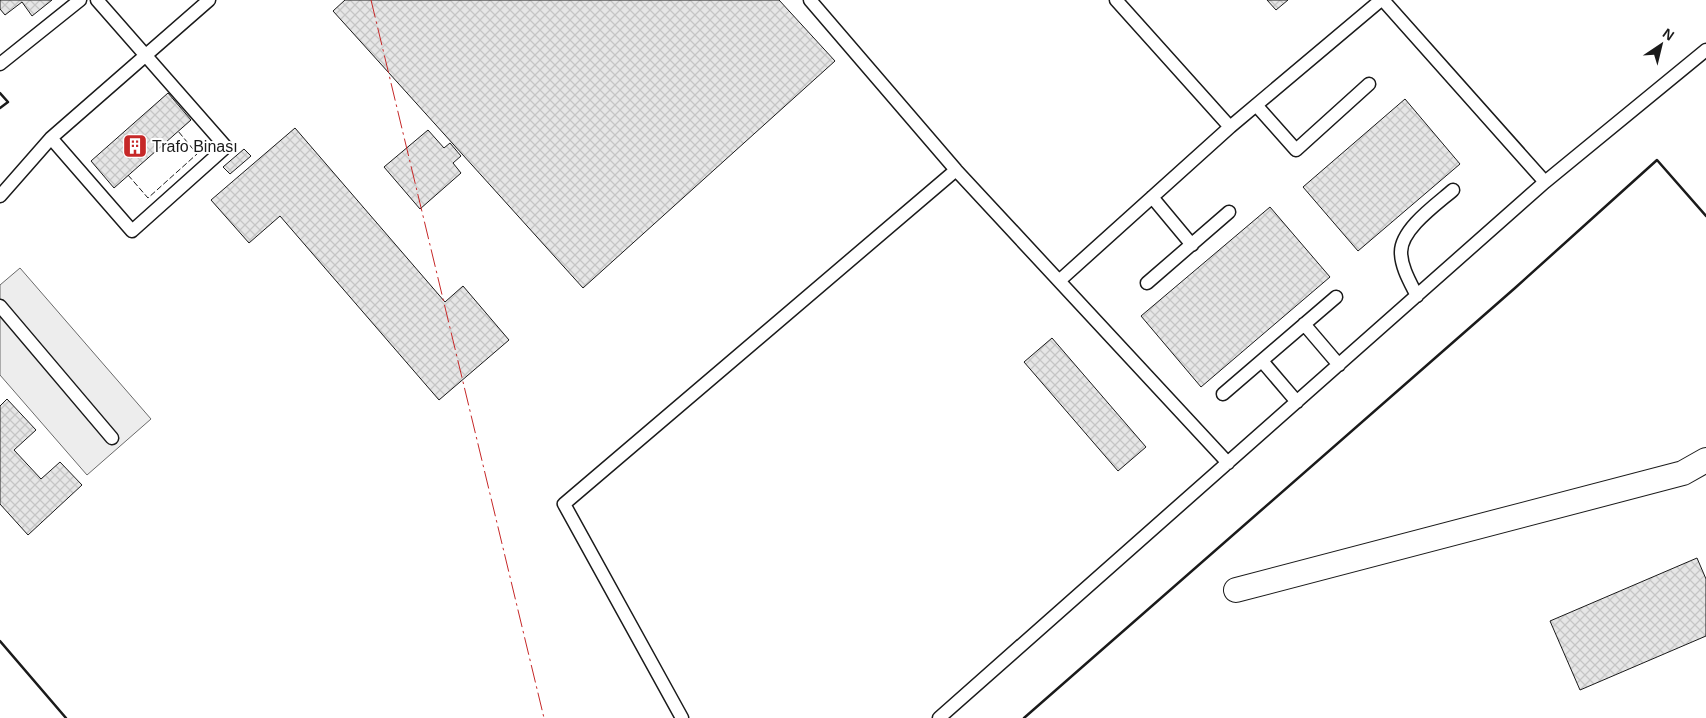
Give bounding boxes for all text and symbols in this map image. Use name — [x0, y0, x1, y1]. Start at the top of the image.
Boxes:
north arrow — [1636, 20, 1686, 70]
text: N — [1660, 25, 1677, 44]
building icon: Trafo Binası — [122, 133, 148, 159]
place label: Trafo Binası — [152, 138, 238, 155]

